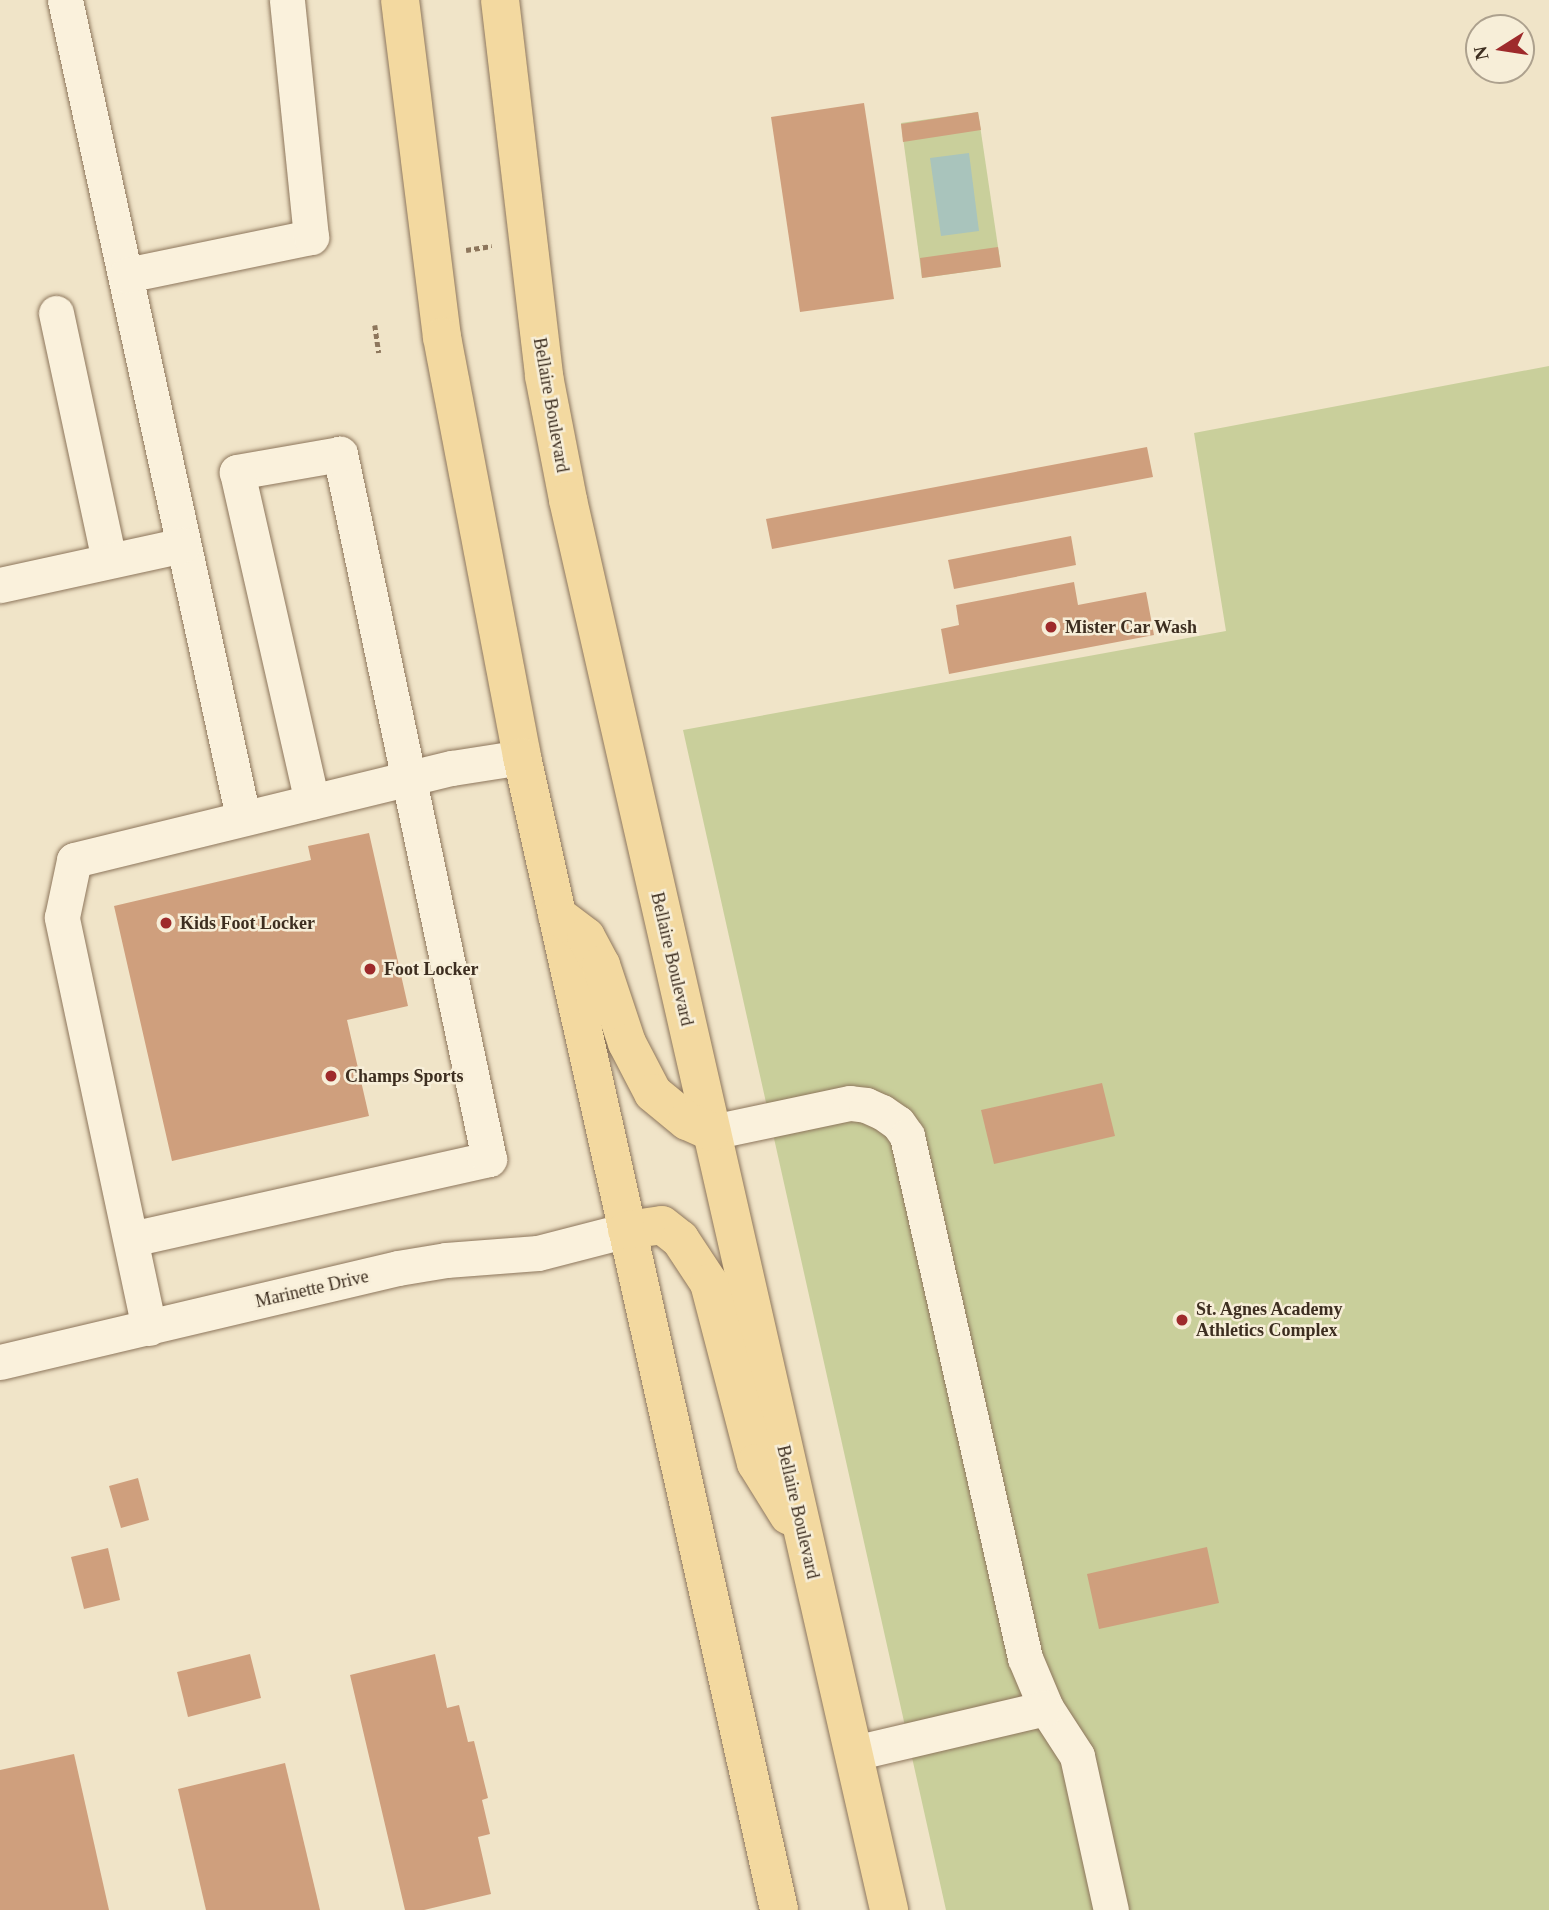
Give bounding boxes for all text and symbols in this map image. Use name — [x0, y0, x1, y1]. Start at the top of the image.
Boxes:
north arrow — [1465, 14, 1535, 84]
text: N — [1469, 44, 1493, 62]
street label: Bellaire Boulevard — [529, 336, 573, 474]
place label: Mister Car Wash — [1065, 616, 1198, 638]
marker: Mister Car Wash — [1043, 619, 1059, 635]
street label: Bellaire Boulevard — [646, 890, 698, 1028]
place label: Kids Foot Locker — [180, 912, 315, 934]
marker: Kids Foot Locker — [158, 915, 174, 931]
place label: Foot Locker — [384, 958, 478, 980]
marker: Foot Locker — [362, 961, 378, 977]
place label: Champs Sports — [345, 1065, 464, 1087]
marker: Champs Sports — [323, 1068, 339, 1084]
street label: Marinette Drive — [253, 1265, 371, 1313]
place label: St. Agnes Academy Athletics Complex — [1196, 1299, 1344, 1342]
marker: St. Agnes Academy Athletics Complex — [1174, 1312, 1190, 1328]
street label: Bellaire Boulevard — [772, 1443, 824, 1581]

